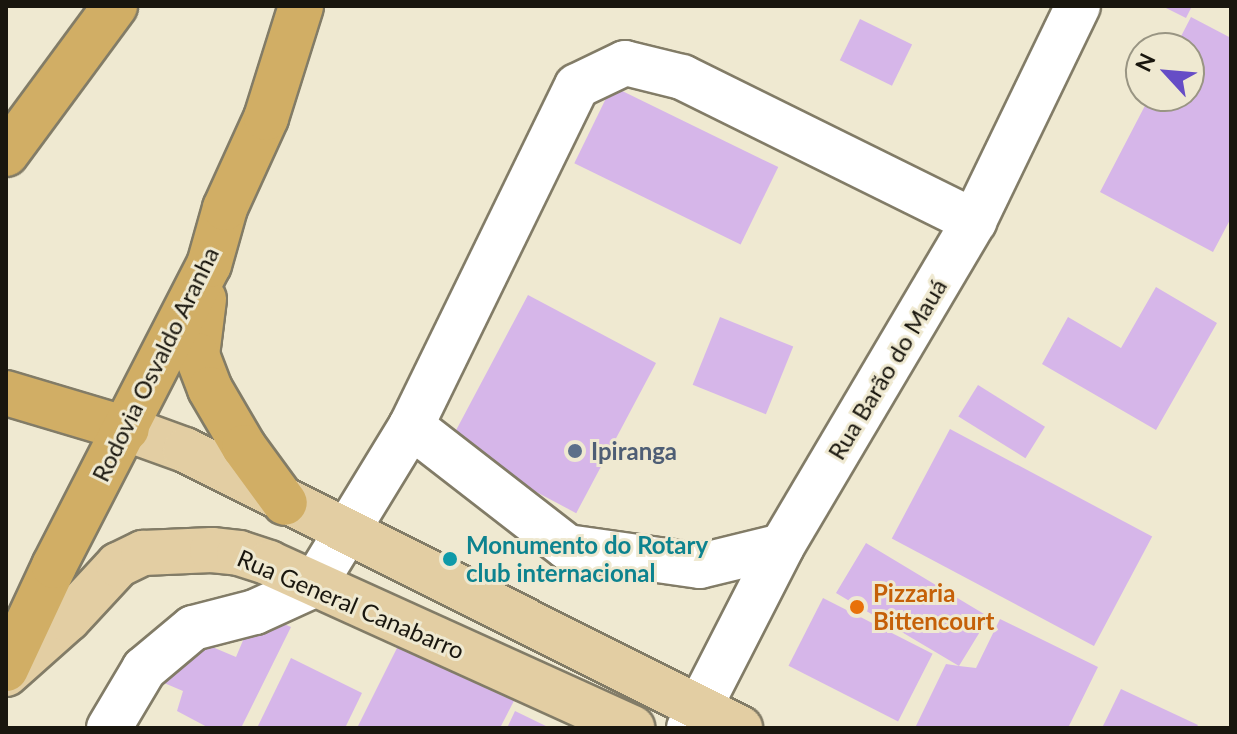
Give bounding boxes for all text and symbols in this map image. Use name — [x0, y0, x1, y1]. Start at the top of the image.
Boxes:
north arrow — [1125, 32, 1205, 112]
text: N — [1129, 49, 1161, 76]
street label: Rodovia Osvaldo Aranha — [85, 242, 225, 486]
street label: Rua Barão do Mauá — [822, 273, 952, 465]
place label: Ipiranga — [591, 437, 677, 465]
marker: Ipiranga — [566, 442, 584, 460]
place label: Monumento do Rotary club internacional — [466, 531, 708, 587]
street label: Rua General Canabarro — [233, 543, 469, 665]
marker: Monumento do Rotary club internacional — [441, 550, 459, 568]
place label: Pizzaria Bittencourt — [873, 579, 994, 635]
marker: Pizzaria Bittencourt — [848, 598, 866, 616]

